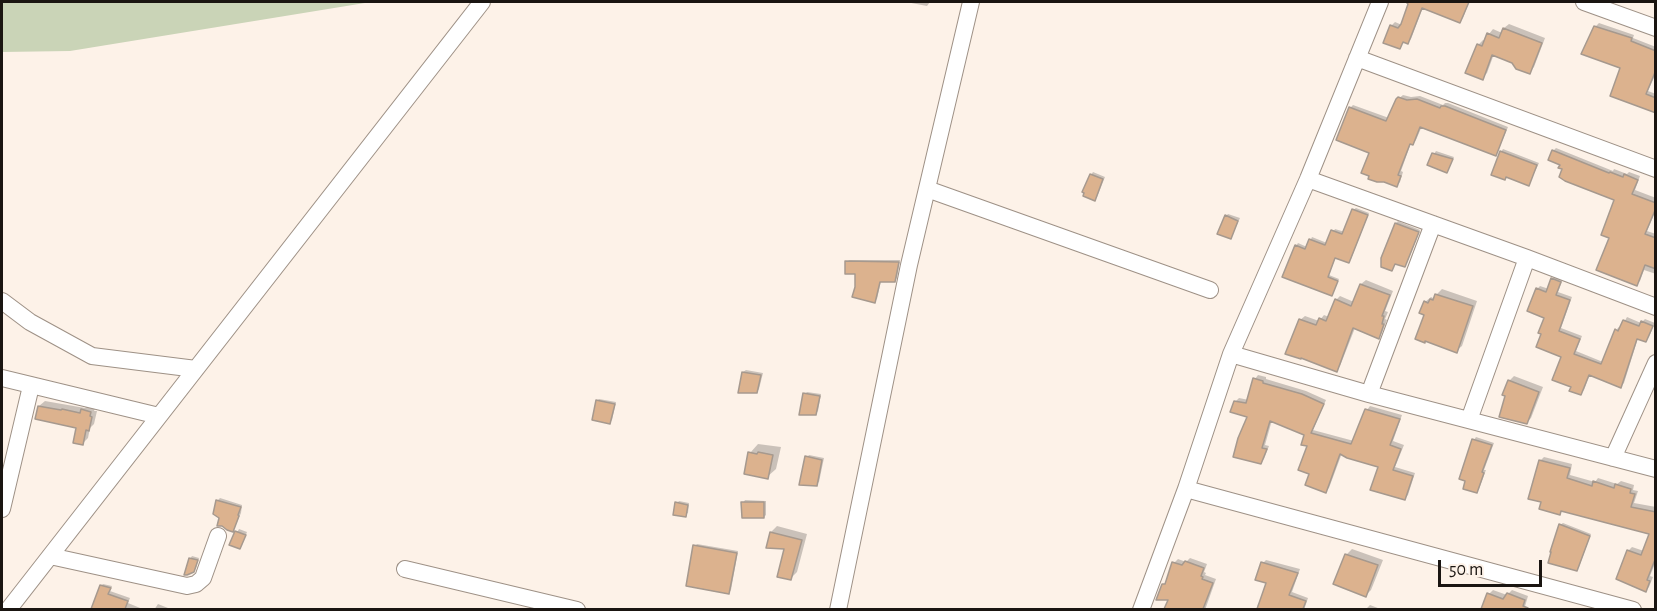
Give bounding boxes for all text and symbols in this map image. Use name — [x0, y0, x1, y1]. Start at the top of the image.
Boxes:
scale bar — [1441, 548, 1544, 586]
text: 50 m — [1449, 561, 1483, 579]

